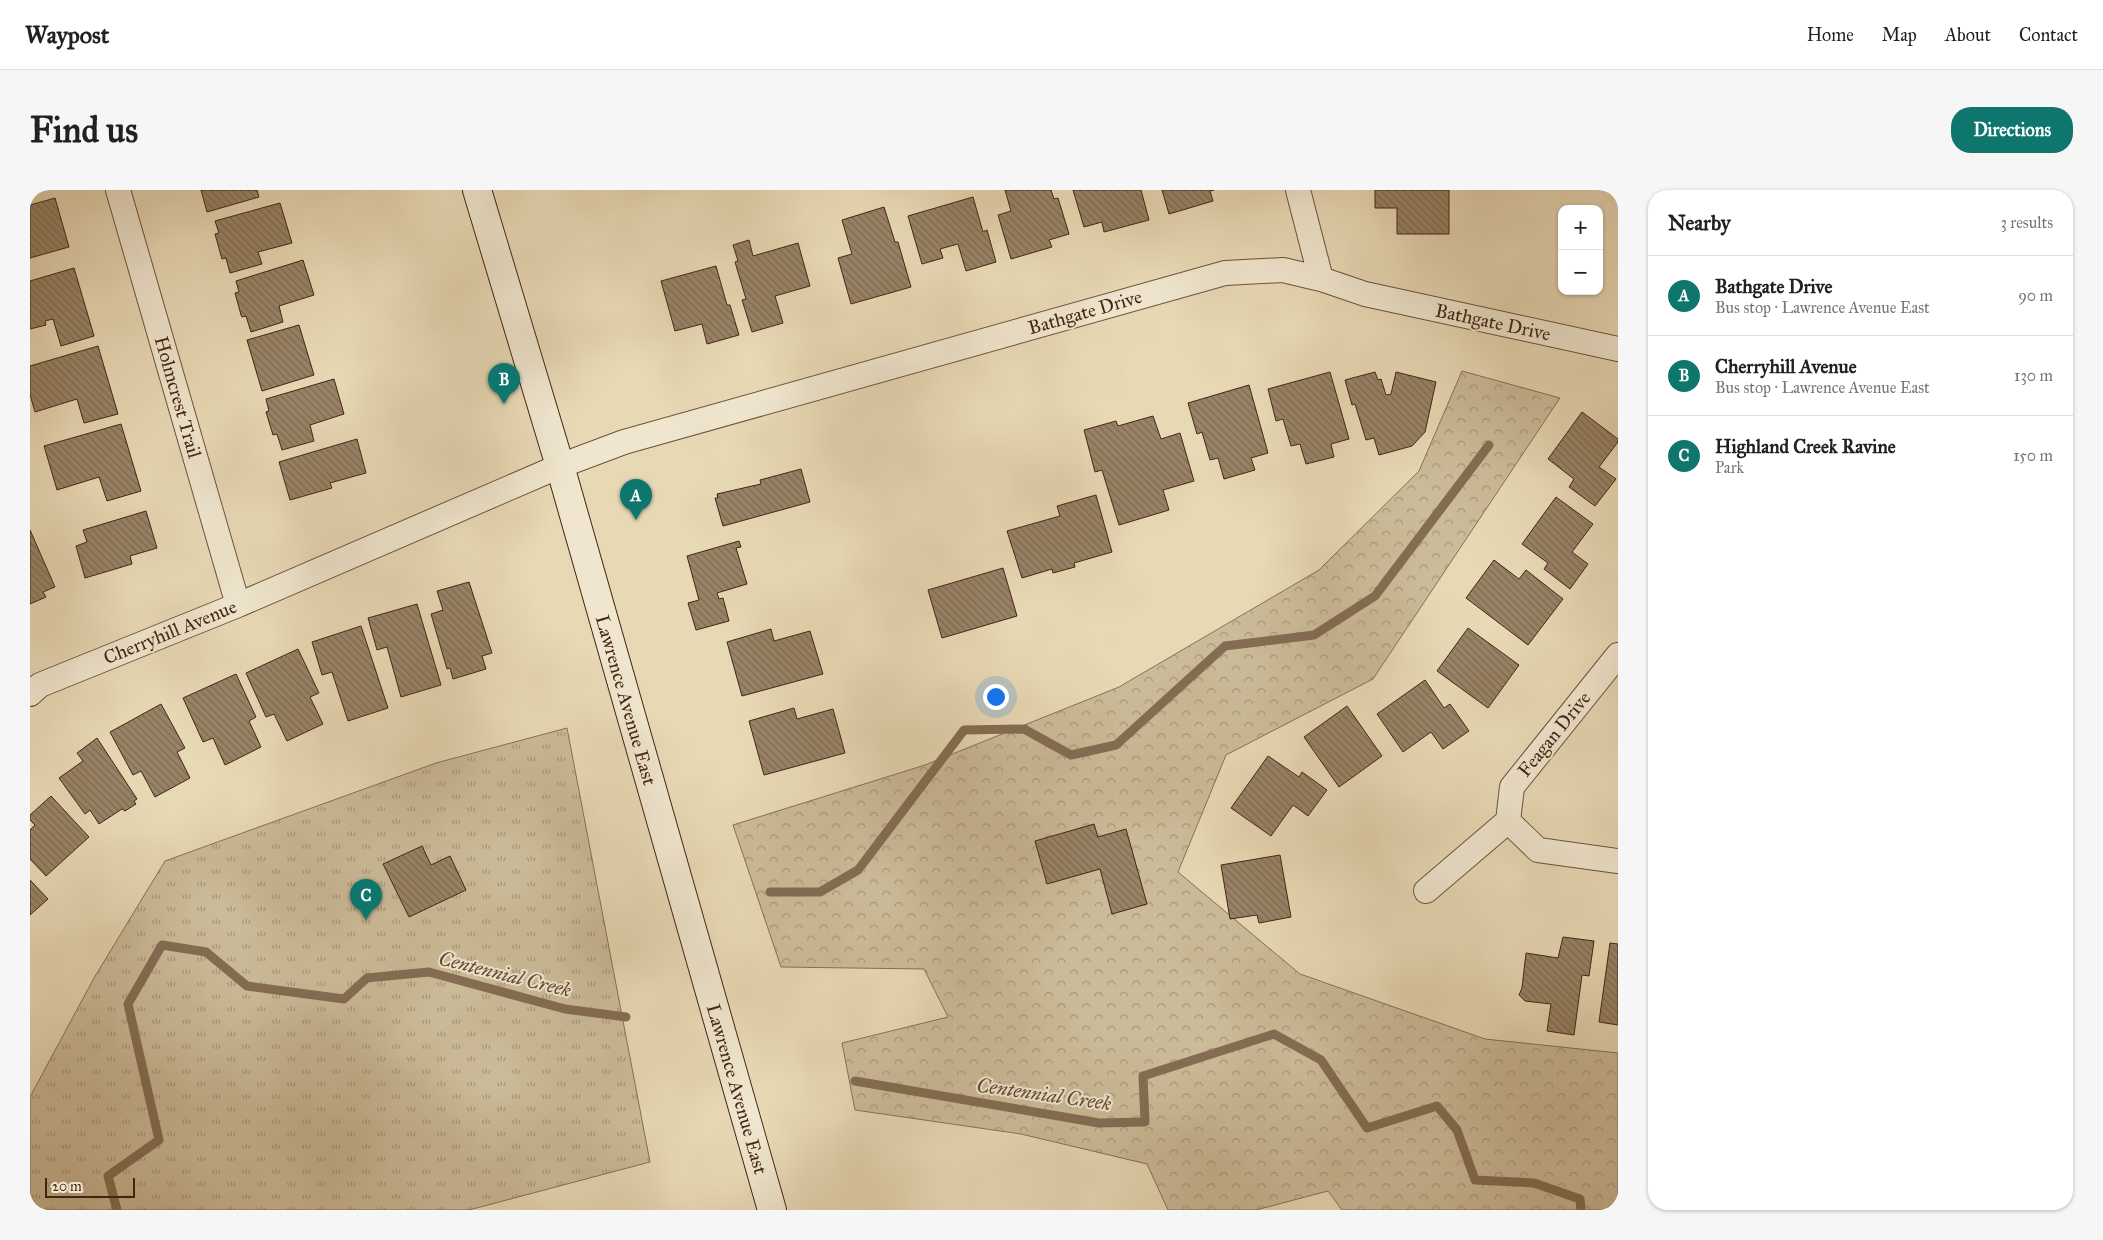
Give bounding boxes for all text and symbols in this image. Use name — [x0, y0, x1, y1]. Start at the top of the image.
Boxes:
text: Waypost — [25, 20, 109, 50]
text: Home — [1807, 24, 1854, 46]
text: Map — [1882, 24, 1917, 46]
text: About — [1945, 24, 1991, 46]
text: Contact — [2019, 24, 2078, 46]
button: Directions — [1951, 107, 2073, 153]
text: Find us — [30, 109, 138, 152]
map controls — [1558, 205, 1603, 295]
button: + — [1558, 205, 1603, 250]
text: Nearby — [1668, 210, 1731, 236]
text: 3 results — [2000, 213, 2053, 232]
button: − — [1558, 250, 1603, 295]
text: Bathgate Drive — [1715, 275, 1832, 298]
street label: Bathgate Drive — [1025, 285, 1145, 340]
text: A — [1679, 286, 1689, 305]
text: 90 m — [2018, 286, 2053, 305]
text: Bus stop · Lawrence Avenue East — [1715, 298, 1930, 317]
street label: Bathgate Drive — [1433, 299, 1553, 346]
street label: Holmcrest Trail — [150, 333, 207, 461]
text: Cherryhill Avenue — [1715, 355, 1857, 378]
pin: B — [488, 363, 520, 404]
text: B — [1679, 366, 1689, 385]
text: 130 m — [2014, 366, 2053, 385]
text: Bus stop · Lawrence Avenue East — [1715, 378, 1930, 397]
text: Highland Creek Ravine — [1715, 435, 1896, 458]
text: C — [1679, 446, 1689, 465]
text: 150 m — [2013, 446, 2053, 465]
text: Park — [1715, 458, 1744, 477]
pin: A — [620, 479, 652, 520]
street label: Cherryhill Avenue — [100, 595, 240, 669]
street label: Lawrence Avenue East — [591, 612, 661, 788]
your location — [983, 684, 1009, 710]
street label: Feagan Drive — [1513, 687, 1596, 782]
pin: C — [350, 879, 382, 920]
water label: Centennial Creek — [436, 946, 574, 1002]
street label: Lawrence Avenue East — [702, 1001, 772, 1177]
water label: Centennial Creek — [975, 1073, 1113, 1115]
scale bar — [45, 1175, 135, 1198]
text: 20 m — [52, 1178, 82, 1195]

